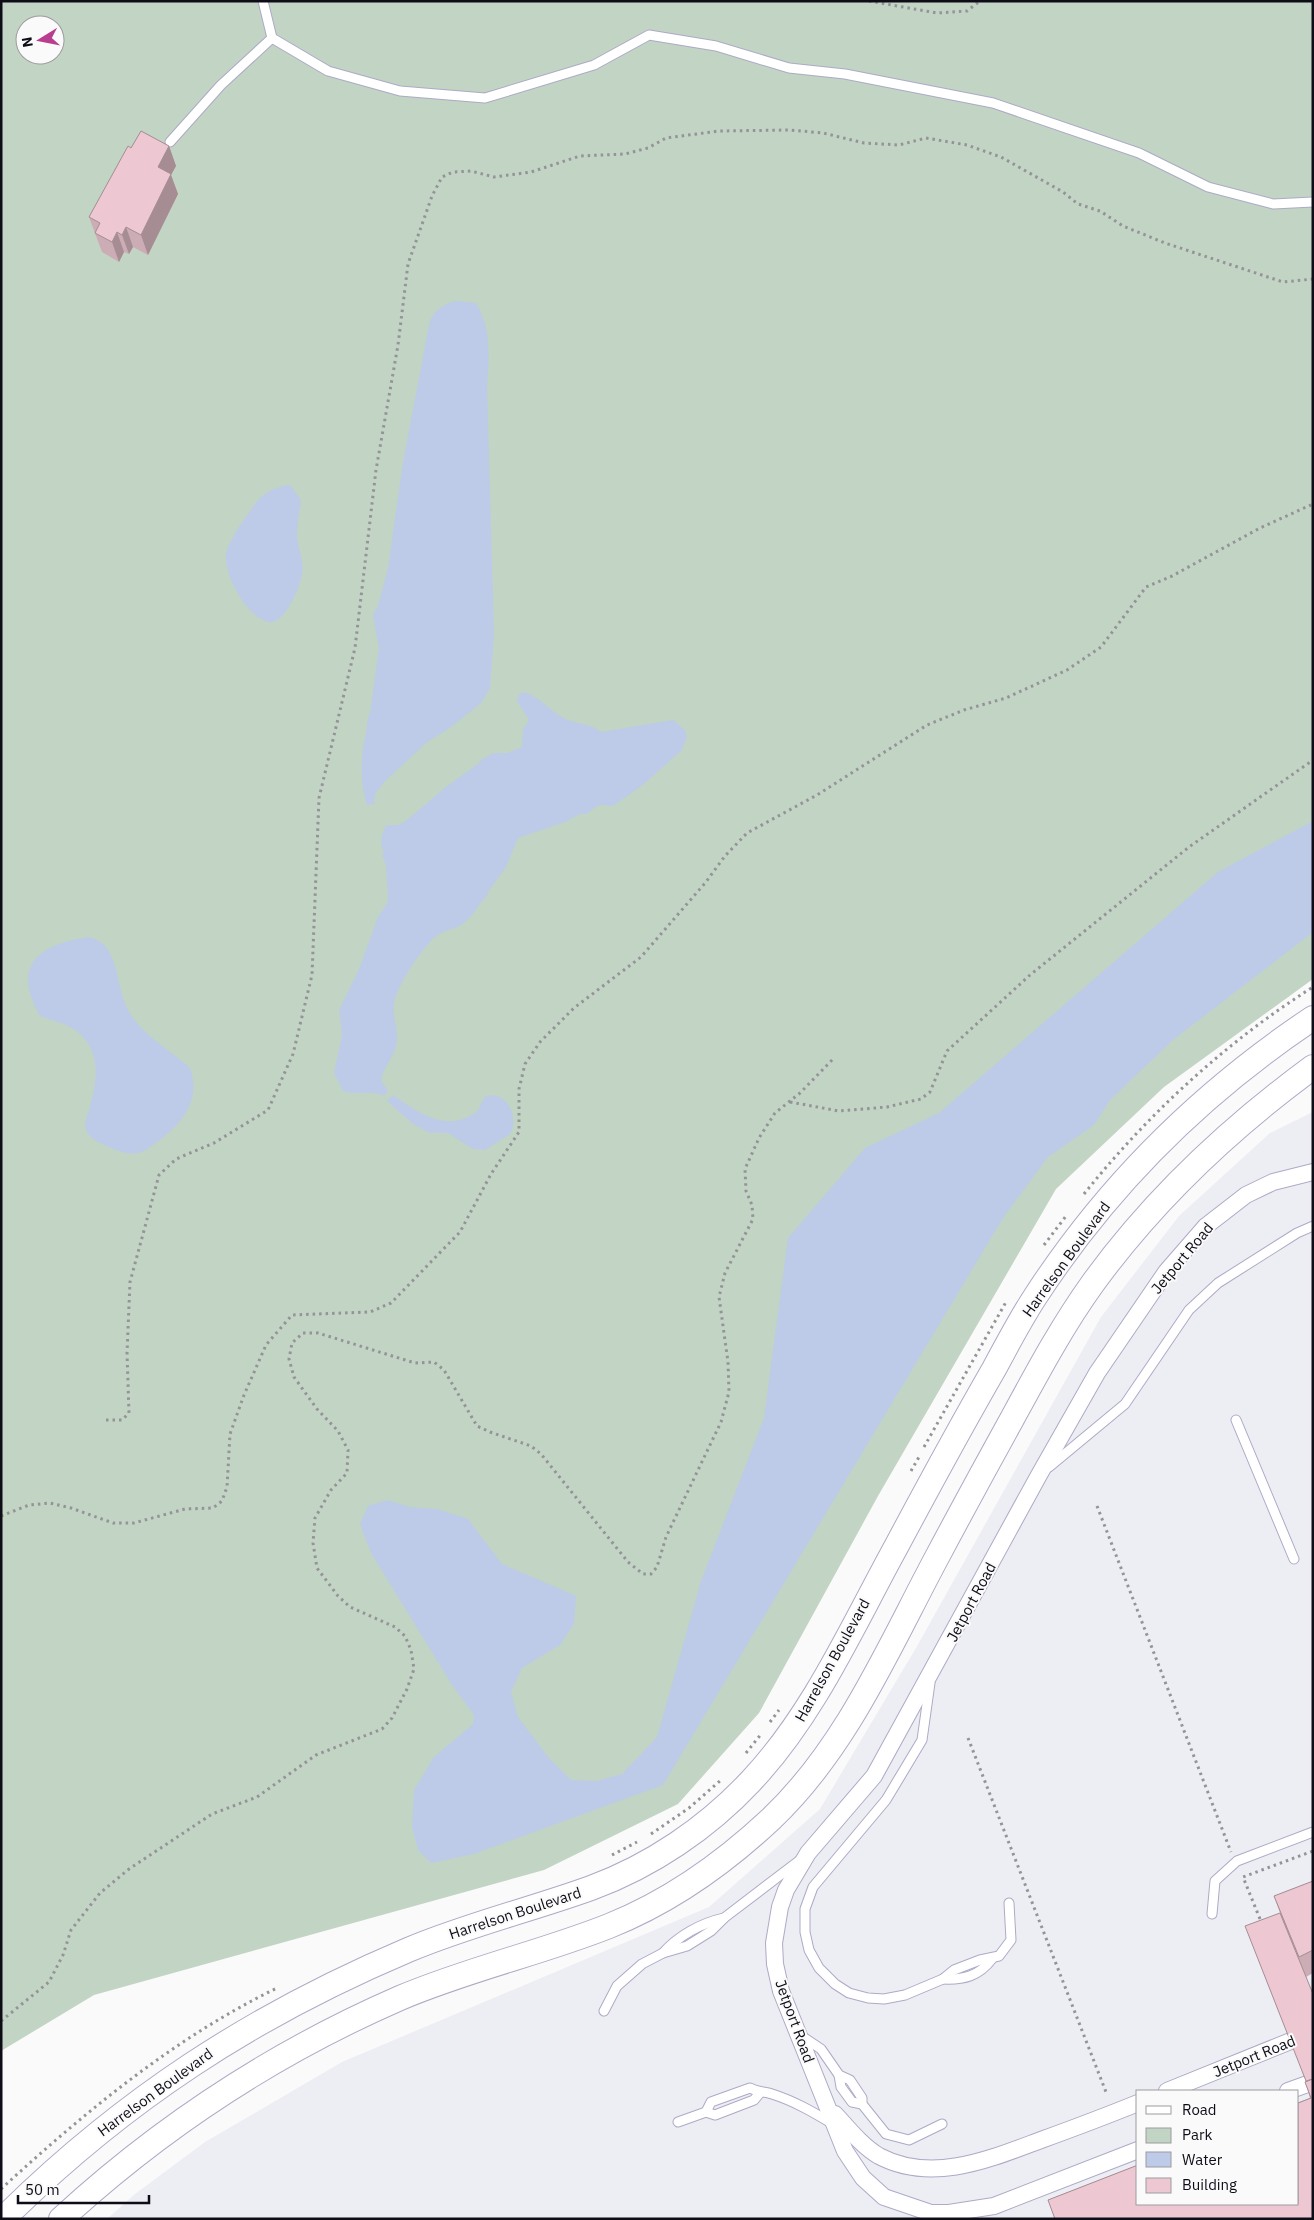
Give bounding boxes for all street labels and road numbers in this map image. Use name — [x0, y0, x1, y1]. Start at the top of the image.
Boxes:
street label: Harrelson Boulevard — [1018, 1198, 1114, 1320]
street label: Jetport Road — [1147, 1219, 1217, 1297]
street label: Jetport Road — [942, 1559, 1000, 1645]
street label: Harrelson Boulevard — [790, 1595, 874, 1725]
street label: Harrelson Boulevard — [446, 1883, 584, 1943]
street label: Jetport Road — [771, 1977, 819, 2065]
street label: Jetport Road — [1210, 2031, 1298, 2081]
street label: Harrelson Boulevard — [94, 2044, 216, 2140]

